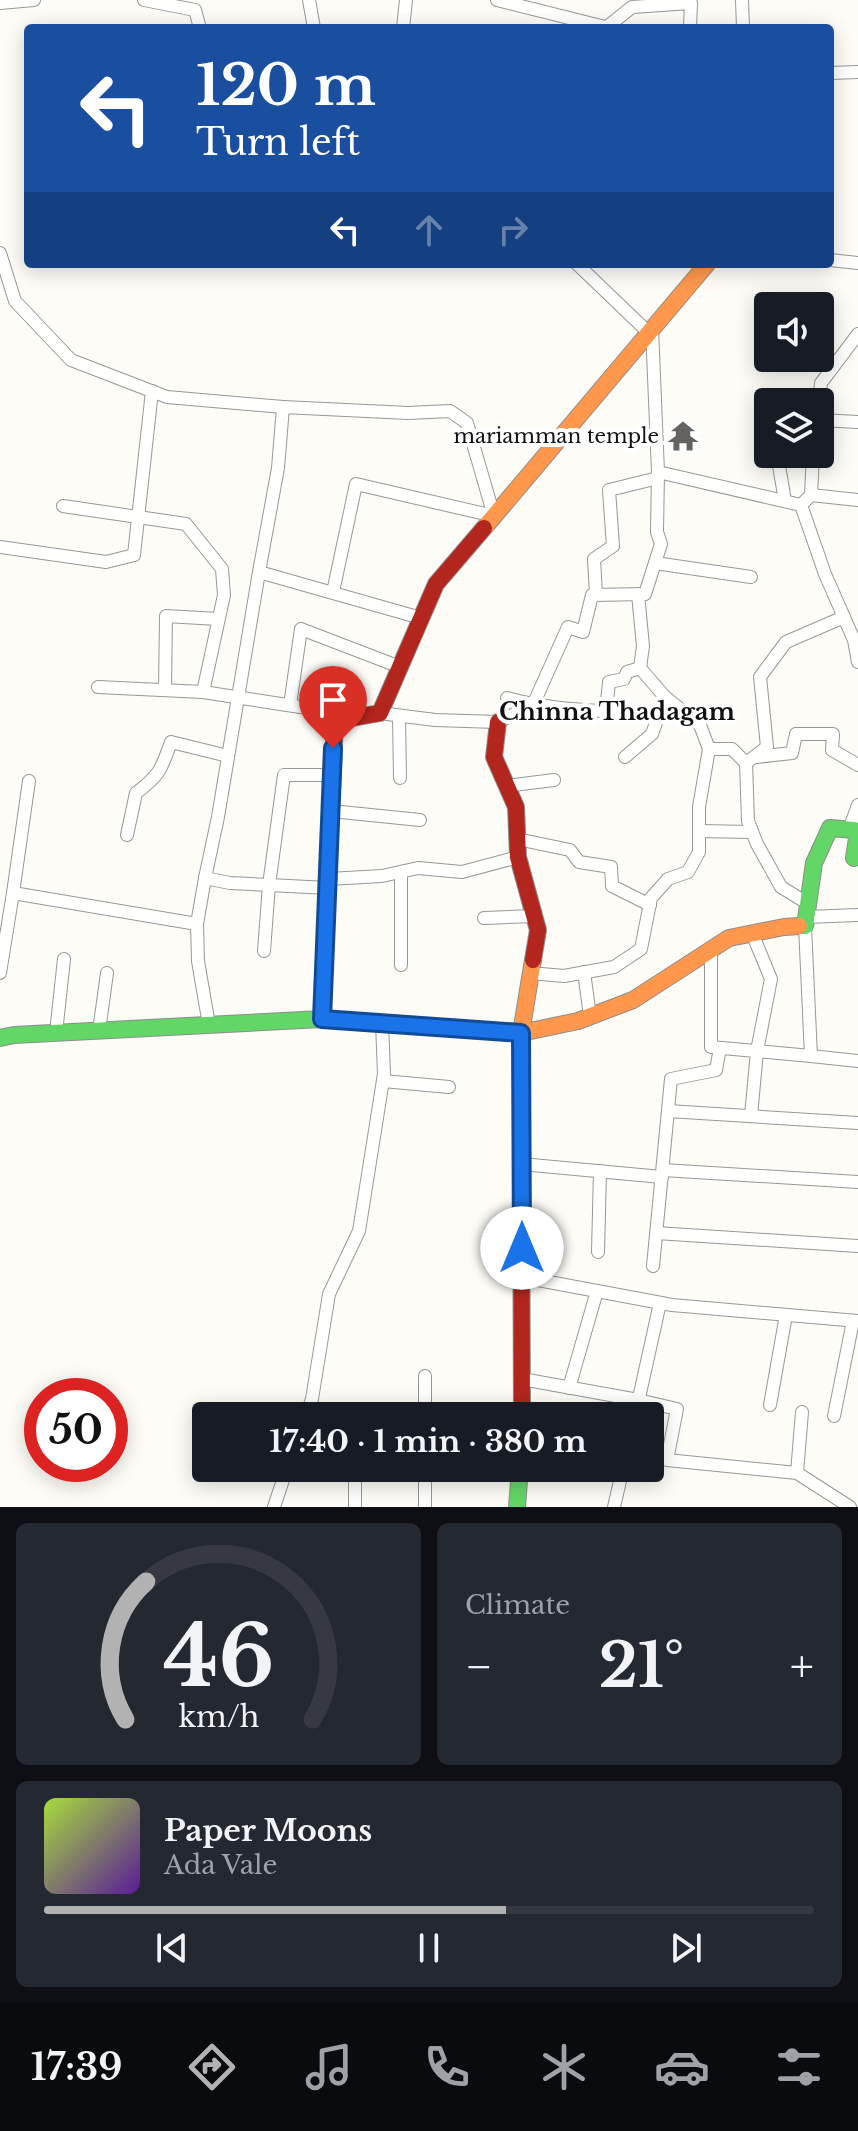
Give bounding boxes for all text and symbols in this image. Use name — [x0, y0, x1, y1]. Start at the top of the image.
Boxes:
text: 120 m — [196, 51, 376, 120]
icon: left — [64, 56, 168, 160]
text: Turn left — [196, 120, 360, 165]
icon: left — [323, 208, 367, 252]
icon: ahead — [407, 208, 451, 252]
icon: right — [491, 208, 535, 252]
map controls — [754, 292, 834, 468]
button: sound — [754, 292, 834, 372]
button: layers — [754, 388, 834, 468]
temple icon: mariamman temple — [666, 419, 700, 453]
place label: mariamman temple — [453, 424, 659, 448]
pin — [299, 666, 367, 748]
icon: arrive — [311, 678, 355, 722]
district label: Chinna Thadagam — [499, 697, 735, 726]
position arrow — [480, 1206, 564, 1290]
speed limit sign: 50 — [24, 1378, 128, 1482]
text: 17:40 · 1 min · 380 m — [269, 1423, 587, 1460]
text: Climate — [465, 1589, 570, 1621]
text: 46 — [163, 1605, 274, 1708]
text: 21° — [599, 1629, 684, 1703]
text: − — [465, 1639, 493, 1694]
text: + — [790, 1639, 814, 1694]
text: km/h — [178, 1699, 259, 1735]
text: Paper Moons — [164, 1812, 372, 1849]
text: Ada Vale — [164, 1849, 277, 1881]
icon: previous — [150, 1926, 194, 1970]
icon: pause — [407, 1926, 451, 1970]
icon: next — [664, 1926, 708, 1970]
icon: directions — [184, 2039, 240, 2095]
icon: music — [301, 2039, 357, 2095]
icon: phone — [419, 2039, 475, 2095]
icon: climate — [536, 2039, 592, 2095]
icon: car — [654, 2039, 710, 2095]
icon: filters — [771, 2039, 827, 2095]
text: 17:39 — [31, 2045, 122, 2090]

